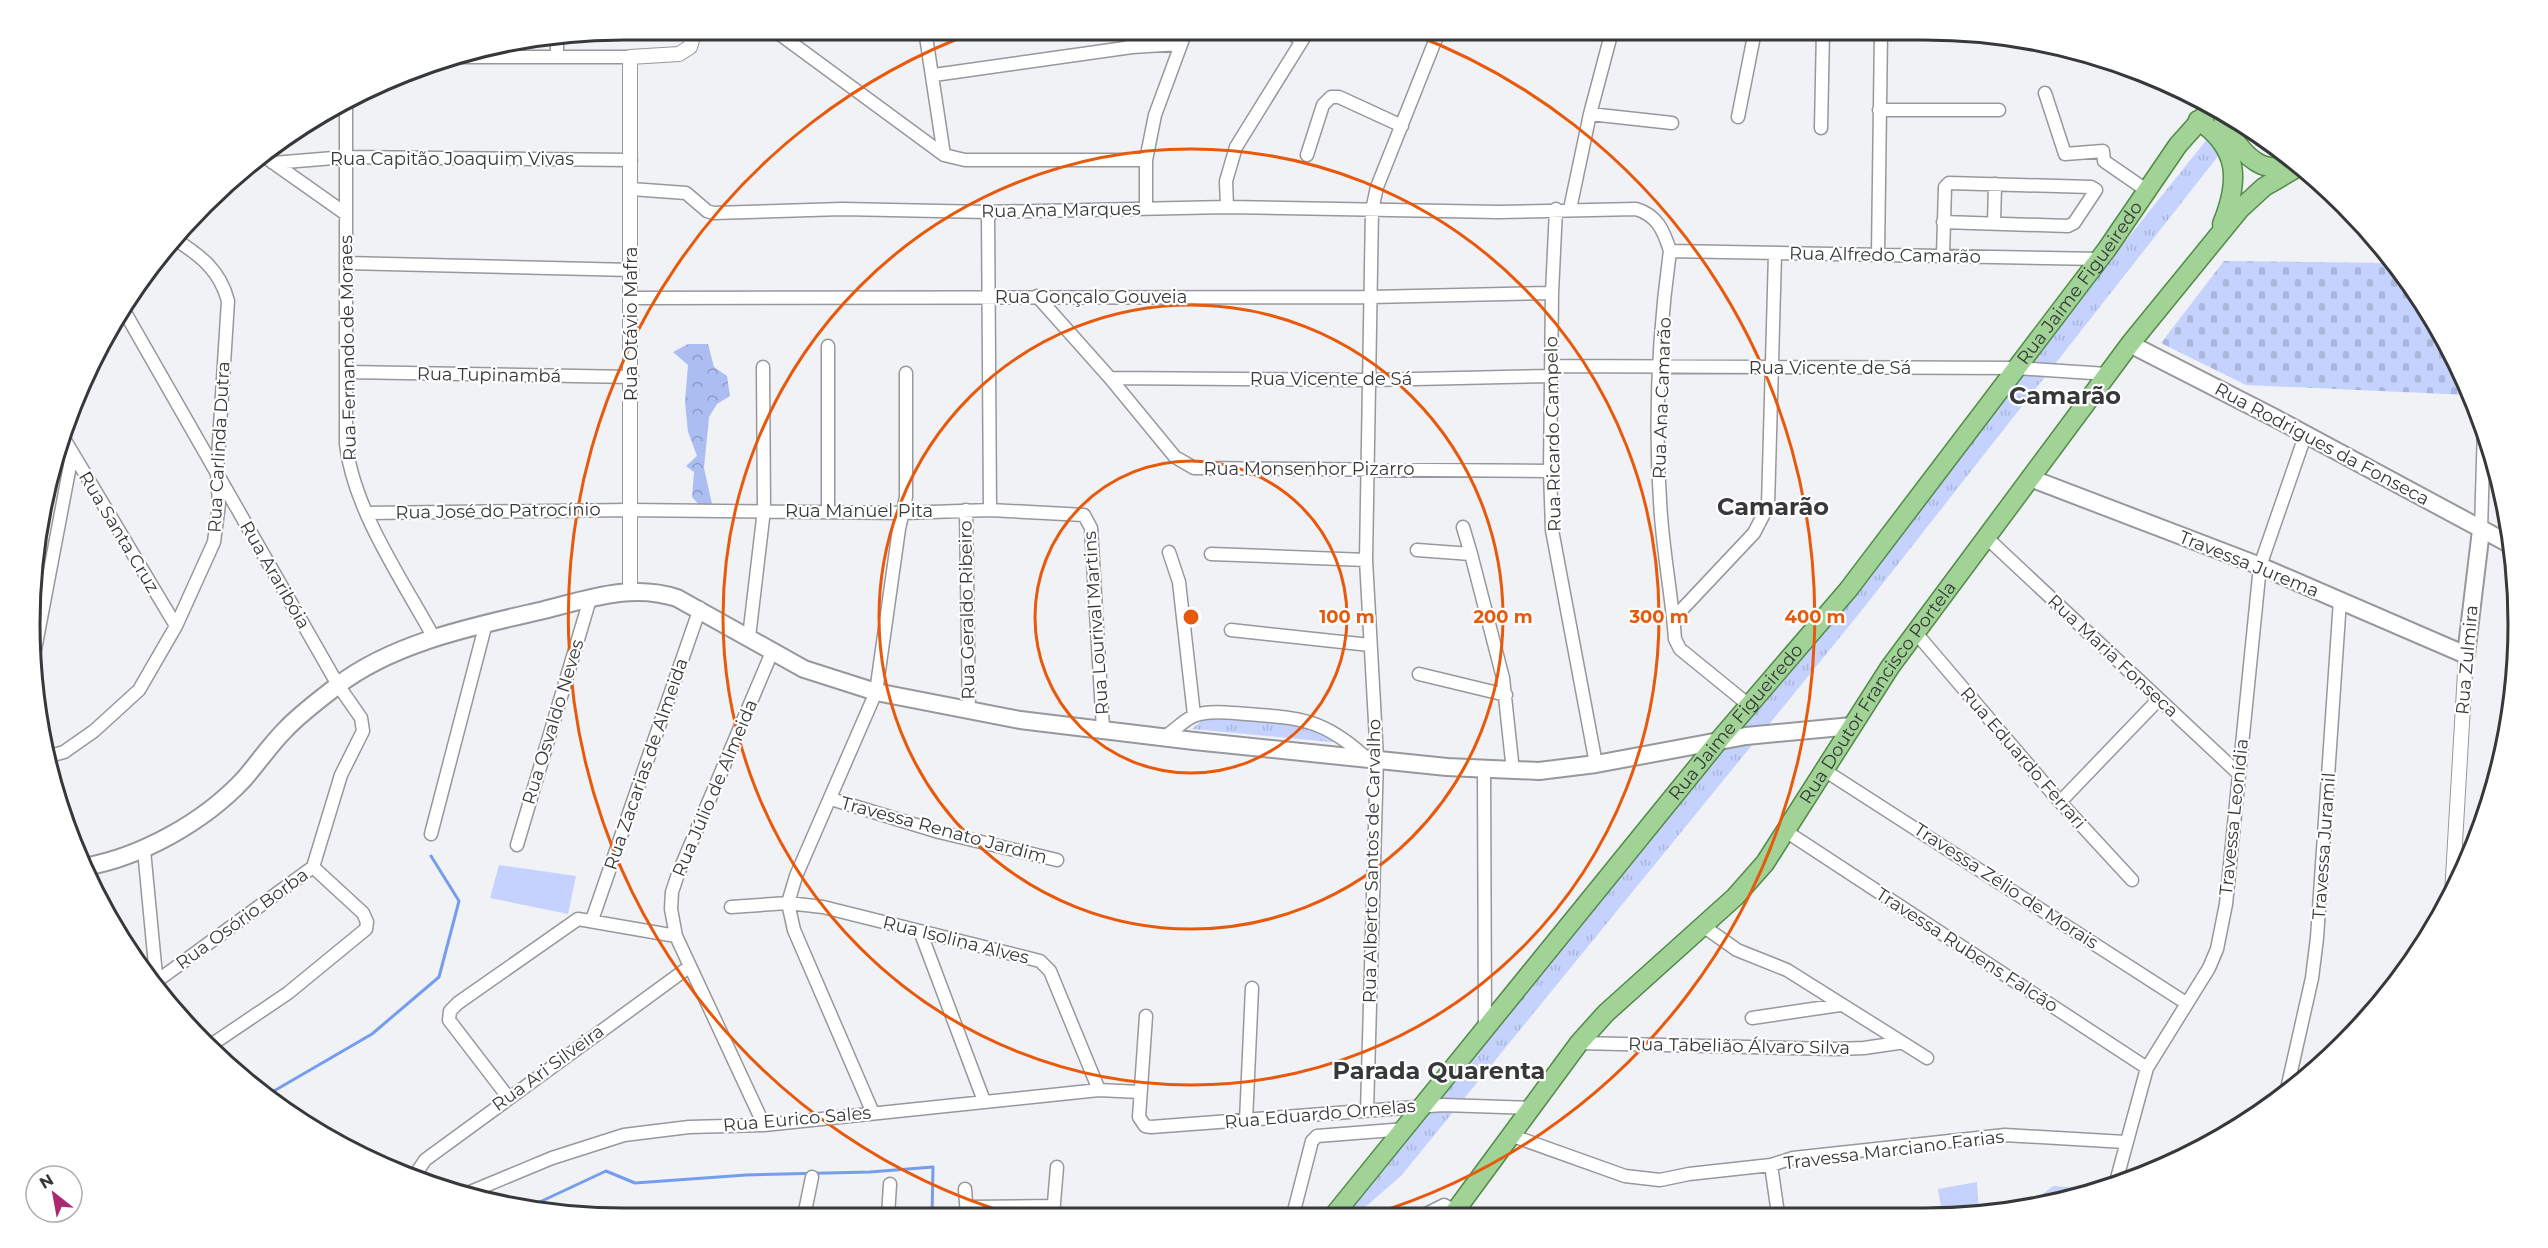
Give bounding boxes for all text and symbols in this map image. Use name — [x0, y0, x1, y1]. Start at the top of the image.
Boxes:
street label: Rua Capitão Joaquim Vivas — [330, 148, 574, 170]
street label: Rua Jaime Figueiredo — [2012, 197, 2147, 369]
street label: Rua Ana Marques — [981, 198, 1141, 222]
street label: Rua Fernando de Moraes — [335, 235, 361, 461]
street label: Rua Alfredo Camarão — [1789, 242, 1981, 268]
street label: Rua Otávio Mafra — [620, 247, 642, 401]
street label: Rua Gonçalo Gouveia — [995, 286, 1187, 308]
street label: Rua Ana Camarão — [1648, 317, 1676, 479]
street label: Rua Ricardo Campelo — [1540, 336, 1566, 532]
street label: Rua Vicente de Sá — [1749, 357, 1911, 379]
street label: Rua Carlinda Dutra — [204, 361, 234, 533]
street label: Rua Tupinambá — [417, 363, 561, 387]
street label: Rua Vicente de Sá — [1250, 368, 1412, 390]
street label: Rua Rodrigues da Fonseca — [2211, 378, 2433, 510]
district label: Camarão — [2009, 381, 2121, 410]
street label: Rua Monsenhor Pizarro — [1203, 458, 1415, 480]
street label: Rua Santa Cruz — [74, 467, 164, 597]
district label: Camarão — [1717, 492, 1829, 521]
street label: Rua José do Patrocínio — [395, 498, 601, 524]
street label: Rua Manuel Pita — [785, 500, 933, 522]
street label: Rua Araribóia — [235, 517, 315, 633]
street label: Rua Geraldo Ribeiro — [954, 520, 980, 700]
street label: Travessa Jurema — [2176, 526, 2322, 602]
street label: Rua Lourival Martins — [1079, 530, 1113, 716]
street label: Rua Doutor Francisco Portela — [1795, 577, 1961, 808]
street label: Rua Maria Fonseca — [2043, 590, 2183, 722]
street label: Rua Zulmira — [2451, 604, 2483, 716]
text: 100 m — [1319, 606, 1375, 628]
text: 200 m — [1473, 606, 1533, 628]
text: 300 m — [1628, 606, 1689, 628]
text: 400 m — [1785, 606, 1845, 628]
centre of rings — [1181, 607, 1201, 627]
street label: Rua Osvaldo Neves — [517, 636, 589, 807]
street label: Rua Jaime Figueiredo — [1664, 639, 1808, 805]
street label: Rua Zacarias de Almeida — [599, 655, 693, 873]
street label: Rua Eduardo Ferrari — [1955, 683, 2091, 833]
street label: Rua Júlio de Almeida — [668, 696, 762, 880]
street label: Rua Alberto Santos de Carvalho — [1359, 719, 1385, 1003]
street label: Travessa Leonídia — [2215, 737, 2253, 897]
street label: Travessa Juramil — [2308, 772, 2340, 920]
street label: Travessa Renato Jardim — [838, 792, 1050, 868]
street label: Travessa Zélio de Morais — [1910, 818, 2102, 954]
street label: Rua Osório Borba — [172, 864, 312, 974]
street label: Travessa Rubens Falcão — [1872, 883, 2062, 1017]
street label: Rua Isolina Alves — [881, 911, 1032, 969]
street label: Rua Ari Silveira — [488, 1020, 608, 1116]
street label: Rua Tabelião Álvaro Silva — [1628, 1033, 1850, 1059]
district label: Parada Quarenta — [1333, 1056, 1545, 1085]
street label: Rua Eduardo Ornelas — [1223, 1095, 1417, 1133]
street label: Rua Eurico Sales — [722, 1102, 872, 1136]
street label: Travessa Marciano Farias — [1783, 1126, 2006, 1174]
north arrow — [24, 1164, 84, 1224]
text: N — [36, 1170, 57, 1193]

